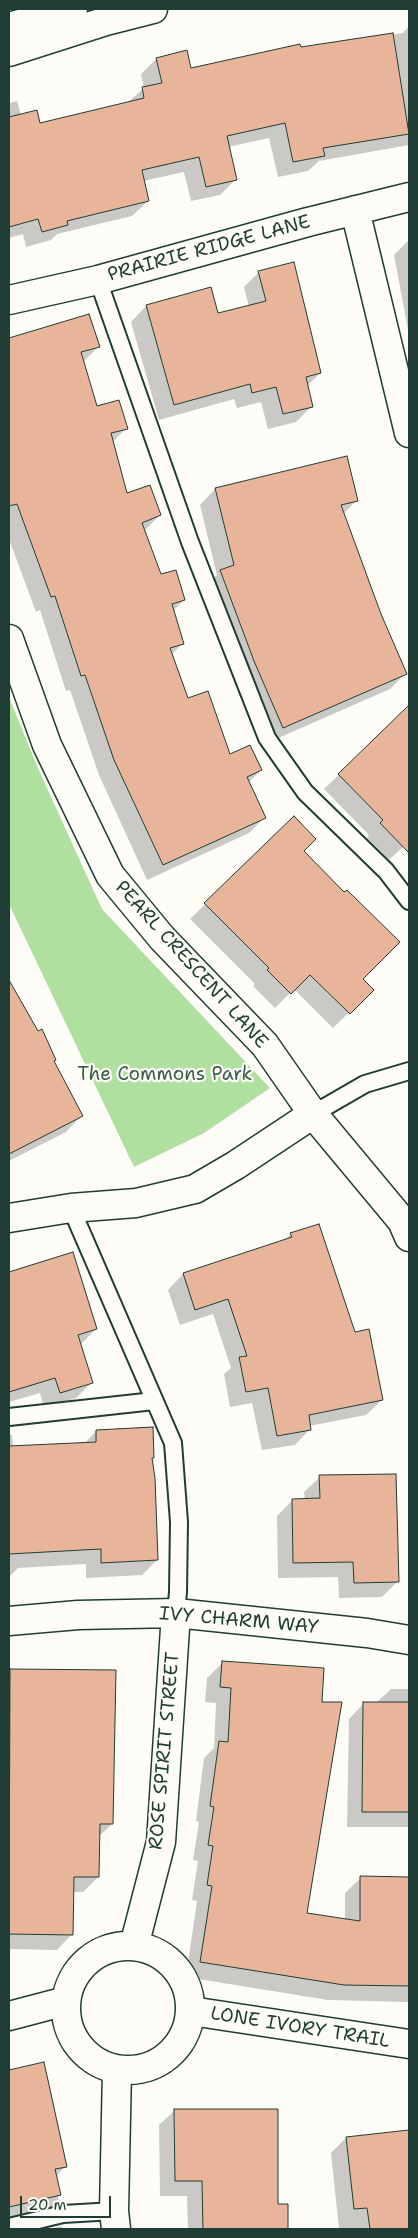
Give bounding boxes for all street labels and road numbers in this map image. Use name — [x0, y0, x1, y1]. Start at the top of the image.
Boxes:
street label: PRAIRIE RIDGE LANE — [105, 211, 313, 287]
street label: PEARL CRESCENT LANE — [110, 876, 272, 1054]
street label: IVY CHARM WAY — [158, 1603, 320, 1639]
street label: ROSE SPIRIT STREET — [145, 1651, 185, 1851]
street label: LONE IVORY TRAIL — [209, 2003, 391, 2053]

